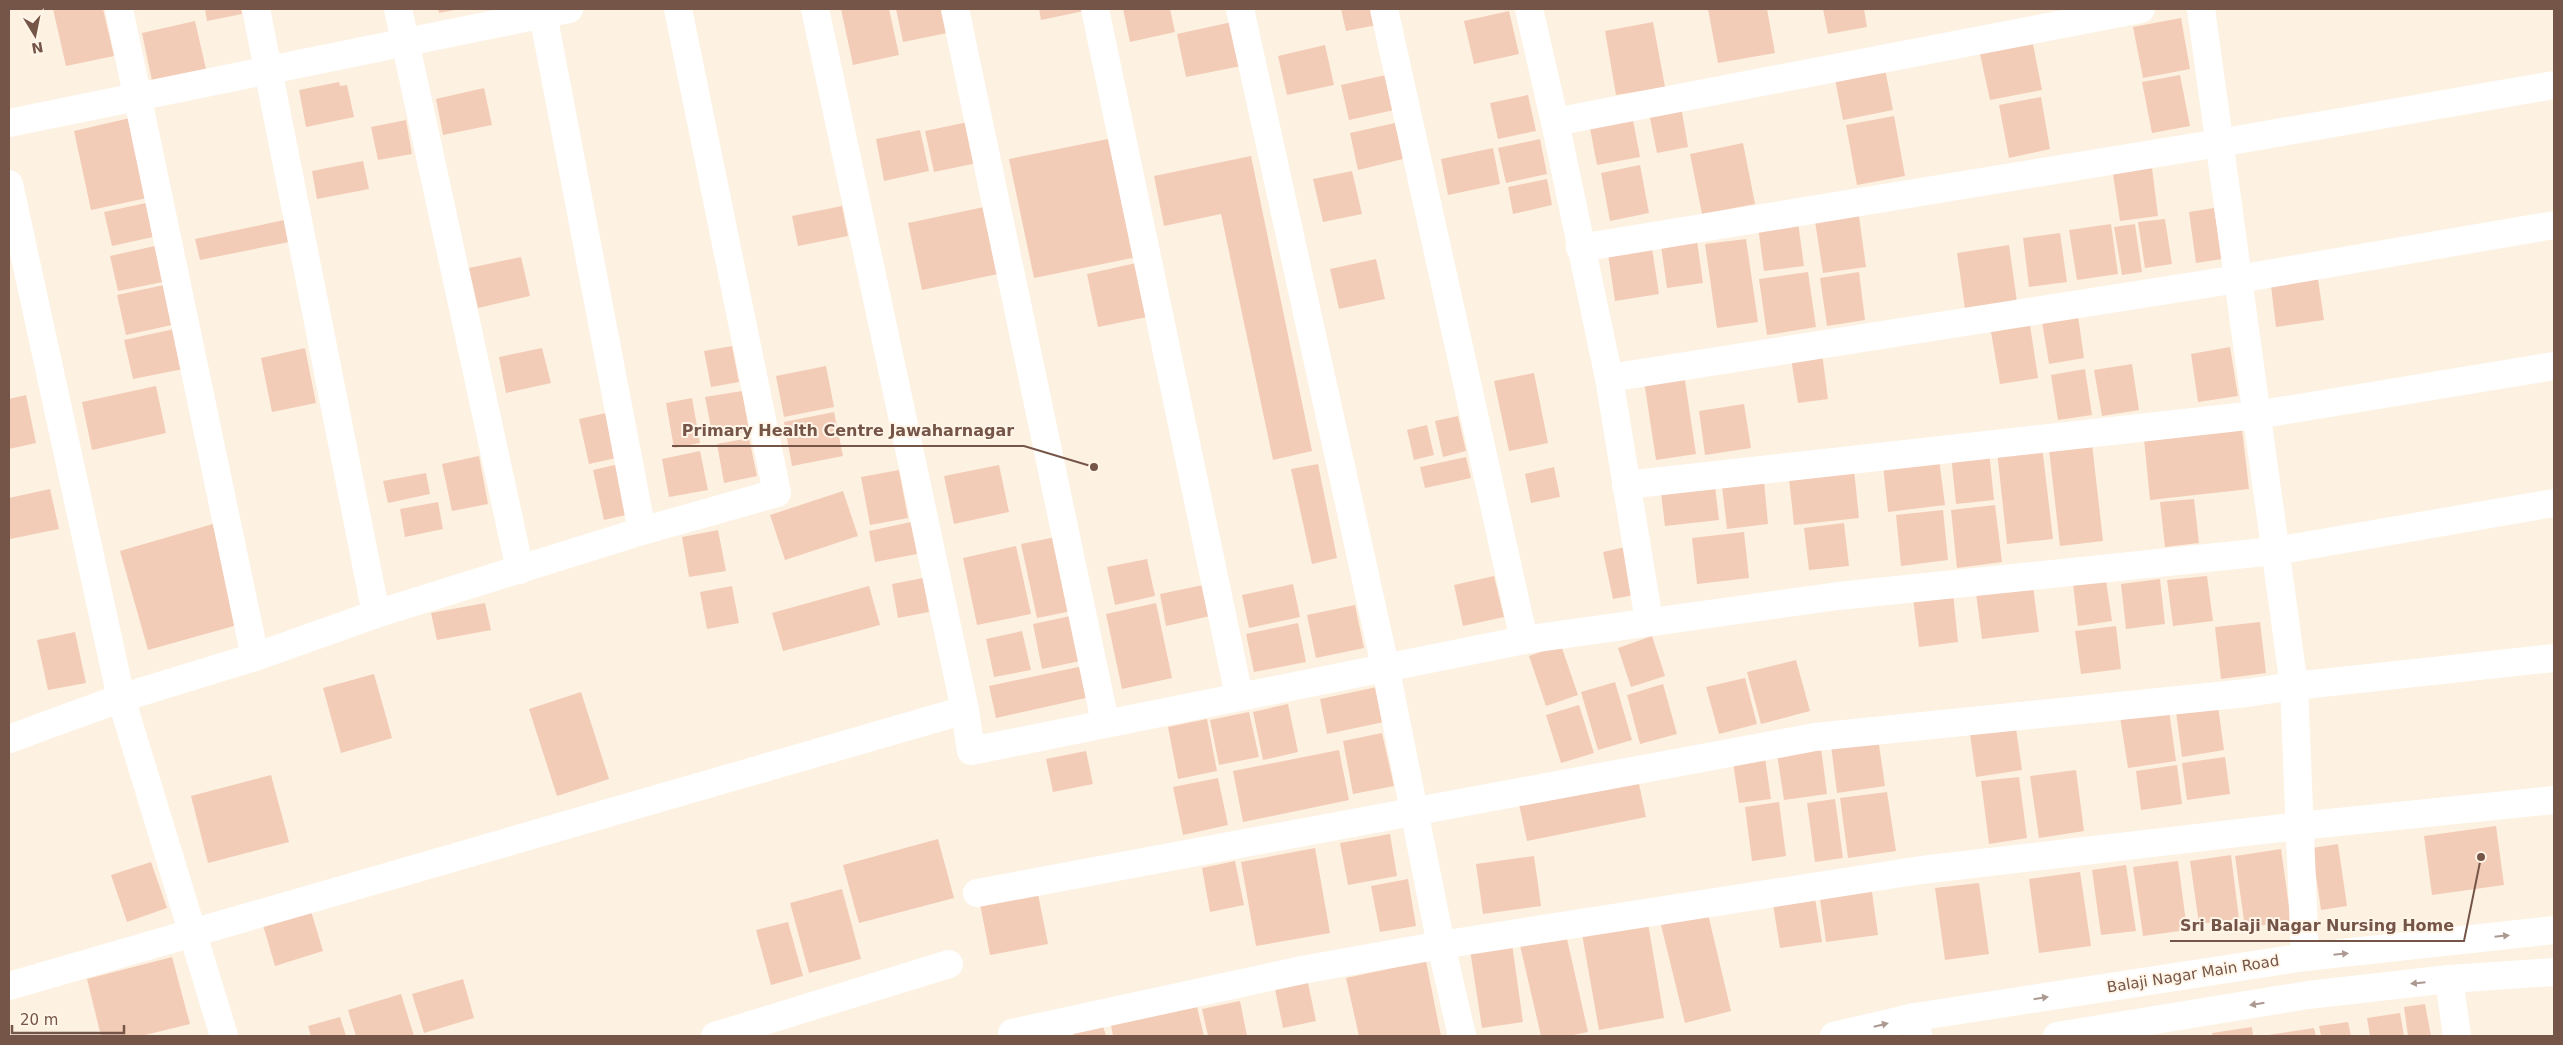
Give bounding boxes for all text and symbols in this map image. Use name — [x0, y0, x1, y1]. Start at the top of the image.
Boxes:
north arrow — [10, 10, 60, 60]
text: N — [30, 39, 44, 57]
callout: Primary Health Centre Jawaharnagar — [672, 415, 1024, 446]
text: Primary Health Centre Jawaharnagar — [682, 421, 1014, 440]
callout: Sri Balaji Nagar Nursing Home — [2170, 910, 2464, 941]
text: Sri Balaji Nagar Nursing Home — [2180, 916, 2454, 935]
one-way arrow — [2494, 932, 2510, 940]
one-way arrow — [2333, 949, 2349, 957]
street label: Balaji Nagar Main Road — [2106, 951, 2280, 997]
one-way arrow — [2410, 979, 2426, 987]
one-way arrow — [2034, 993, 2050, 1001]
one-way arrow — [2249, 1000, 2265, 1008]
scale bar — [12, 1002, 125, 1034]
text: 20 m — [20, 1011, 58, 1029]
one-way arrow — [1874, 1021, 1889, 1029]

